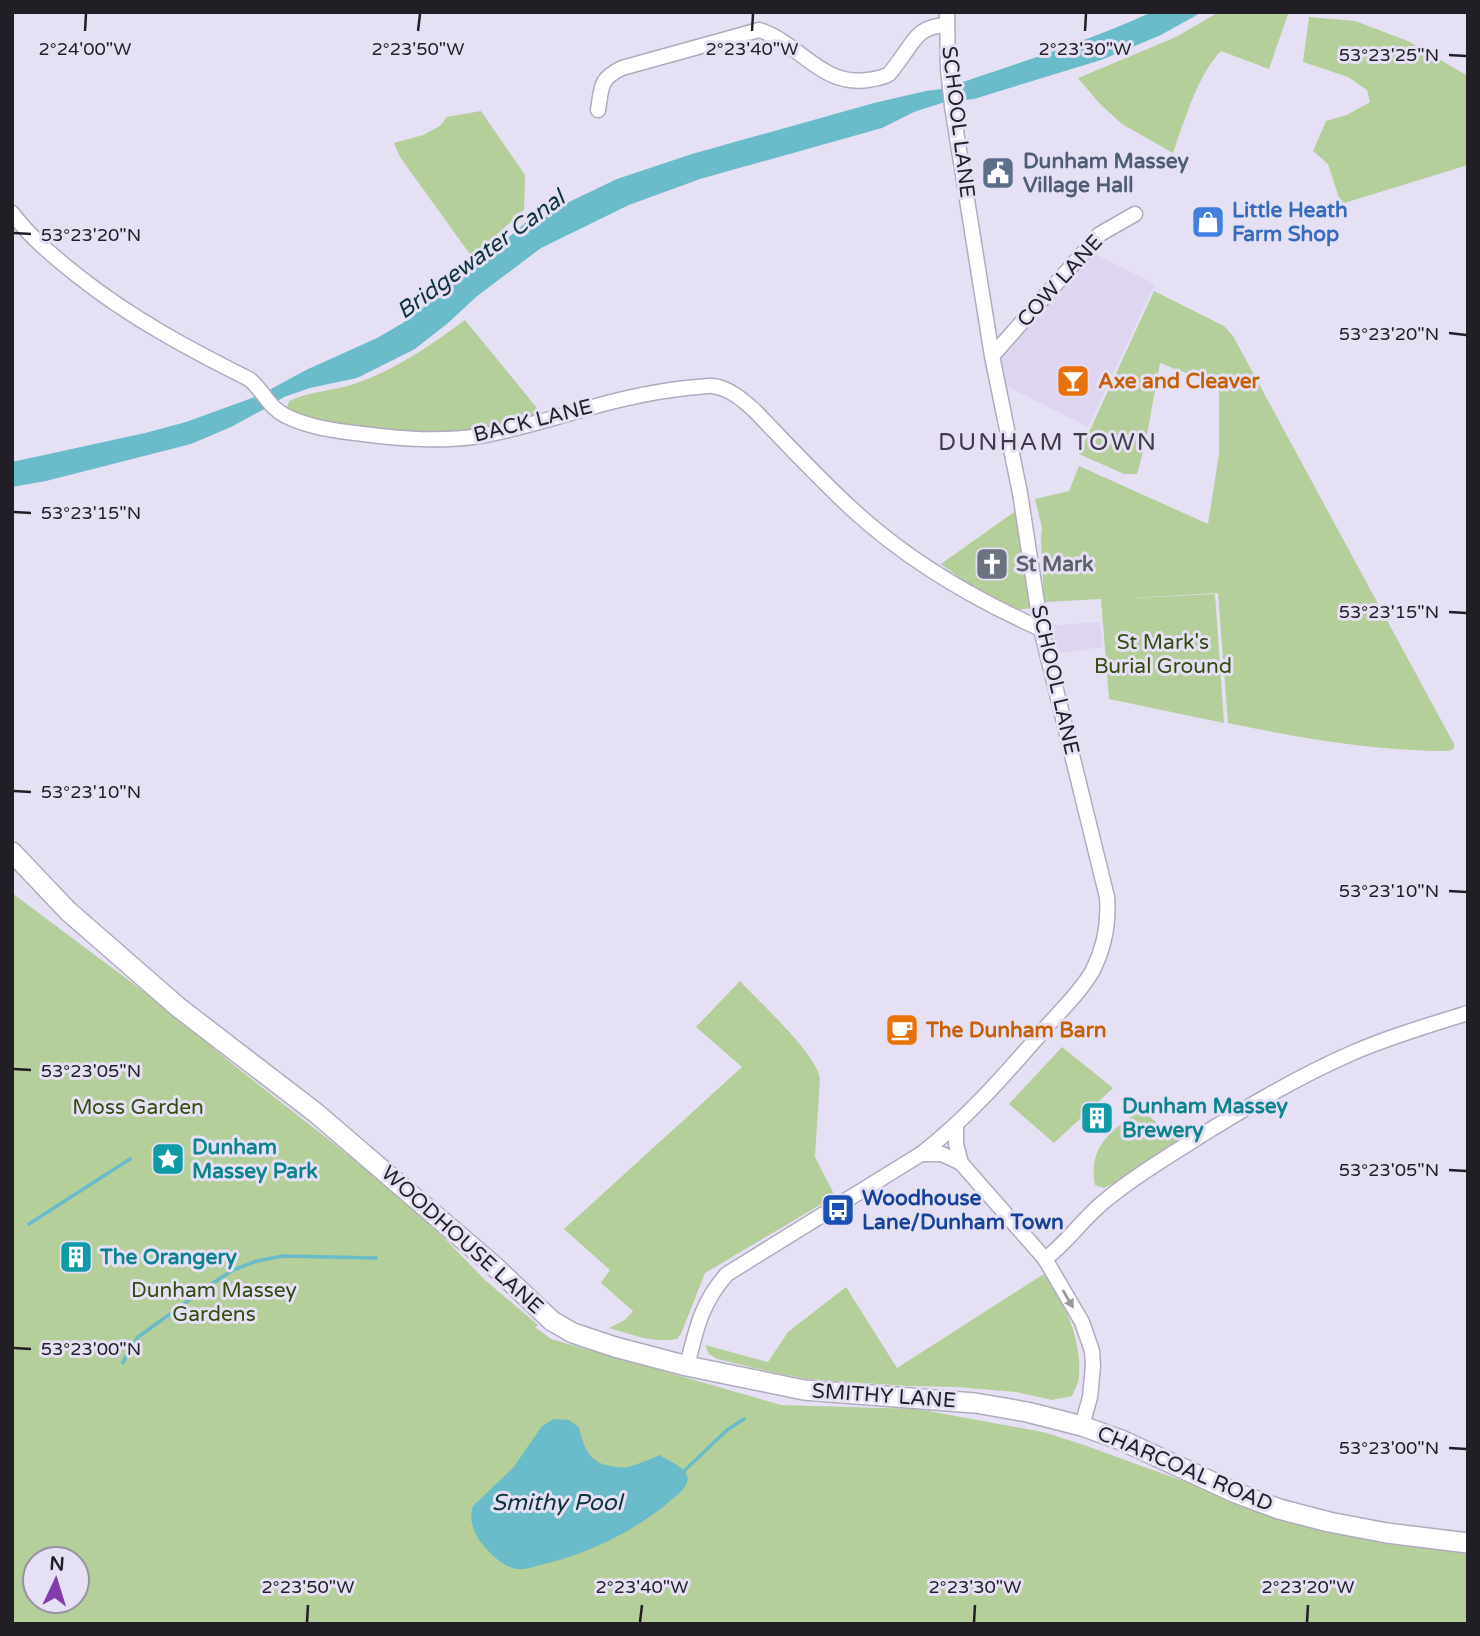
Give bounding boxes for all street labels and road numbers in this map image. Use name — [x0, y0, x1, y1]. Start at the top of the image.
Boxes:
street label: SCHOOL LANE — [936, 45, 980, 199]
street label: COW LANE — [1012, 230, 1108, 332]
street label: BACK LANE — [471, 394, 595, 448]
street label: SCHOOL LANE — [1026, 603, 1084, 757]
street label: WOODHOUSE LANE — [376, 1161, 548, 1319]
street label: SMITHY LANE — [811, 1378, 957, 1414]
street label: CHARCOAL ROAD — [1093, 1421, 1277, 1517]

